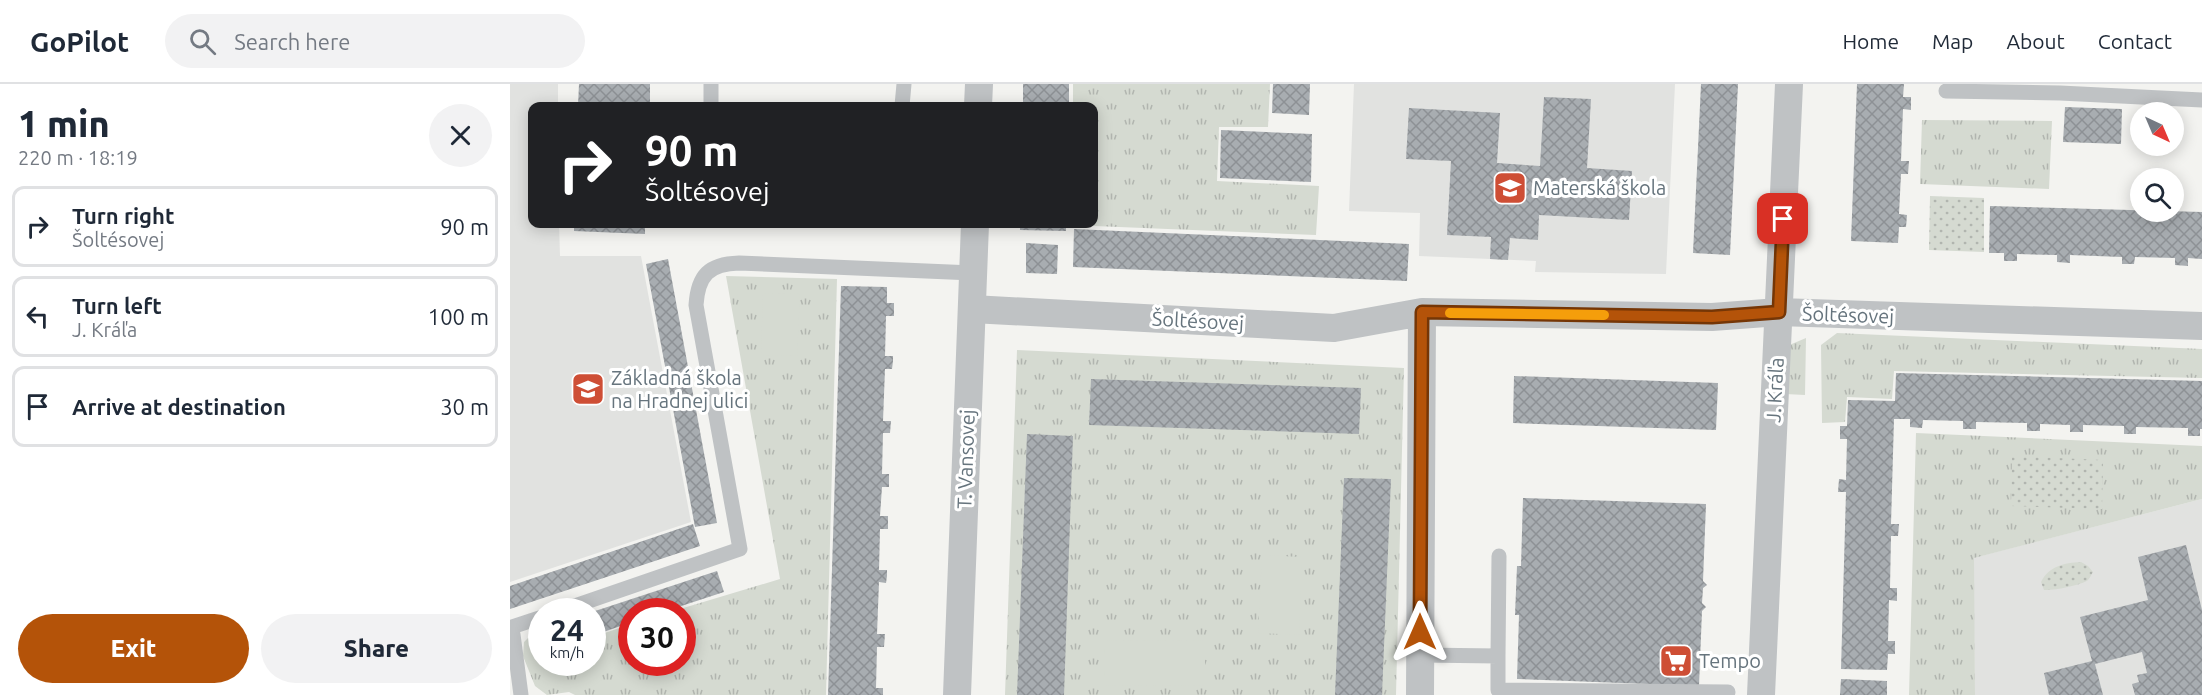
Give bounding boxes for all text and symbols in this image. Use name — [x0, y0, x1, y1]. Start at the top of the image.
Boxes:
search box — [165, 14, 585, 68]
icon: search — [186, 25, 219, 58]
text: GoPilot — [30, 26, 129, 57]
text: Search here — [234, 29, 350, 54]
text: Home — [1842, 29, 1899, 53]
text: Map — [1932, 29, 1973, 53]
text: About — [2006, 29, 2065, 53]
text: Contact — [2098, 29, 2172, 53]
north arrow — [2130, 102, 2184, 156]
map controls — [2130, 102, 2184, 222]
text: 1 min — [18, 103, 110, 144]
button: close — [429, 104, 492, 167]
icon: right — [546, 126, 624, 204]
text: 90 m — [645, 127, 739, 174]
text: 220 m · 18:19 — [18, 146, 138, 169]
button: search — [2130, 168, 2184, 222]
school or university icon: Materská škola — [1492, 170, 1528, 206]
text: Šoltésovej — [645, 176, 770, 206]
place label: Materská škola — [1533, 176, 1666, 199]
pin — [1757, 193, 1808, 244]
icon: arrive — [1766, 202, 1799, 235]
text: Turn right — [72, 203, 174, 228]
icon: right — [21, 210, 54, 243]
text: 90 m — [440, 214, 489, 239]
text: Šoltésovej — [72, 228, 164, 251]
text: Turn left — [72, 293, 162, 318]
icon: left — [21, 300, 54, 333]
street label: Šoltésovej — [1802, 301, 1895, 328]
text: 100 m — [428, 304, 489, 329]
street label: Šoltésovej — [1151, 307, 1245, 334]
text: J. Kráľa — [72, 318, 137, 341]
street label: J. Kráľa — [1761, 357, 1788, 423]
place label: Základná škola na Hradnej ulici — [611, 366, 748, 412]
school or university icon: Základná škola na Hradnej ulici — [570, 371, 606, 407]
icon: arrive — [21, 390, 54, 423]
text: Arrive at destination — [72, 394, 286, 419]
text: 30 m — [440, 394, 489, 419]
street label: T. Vansovej — [952, 409, 979, 509]
speed limit sign: 30 — [618, 598, 696, 676]
position arrow — [1388, 600, 1452, 664]
text: 24 — [550, 613, 584, 647]
button: Exit — [18, 614, 249, 683]
button: Share — [261, 614, 492, 683]
supermarket icon: Tempo — [1658, 643, 1694, 679]
text: km/h — [550, 644, 584, 661]
place label: Tempo — [1699, 649, 1761, 672]

